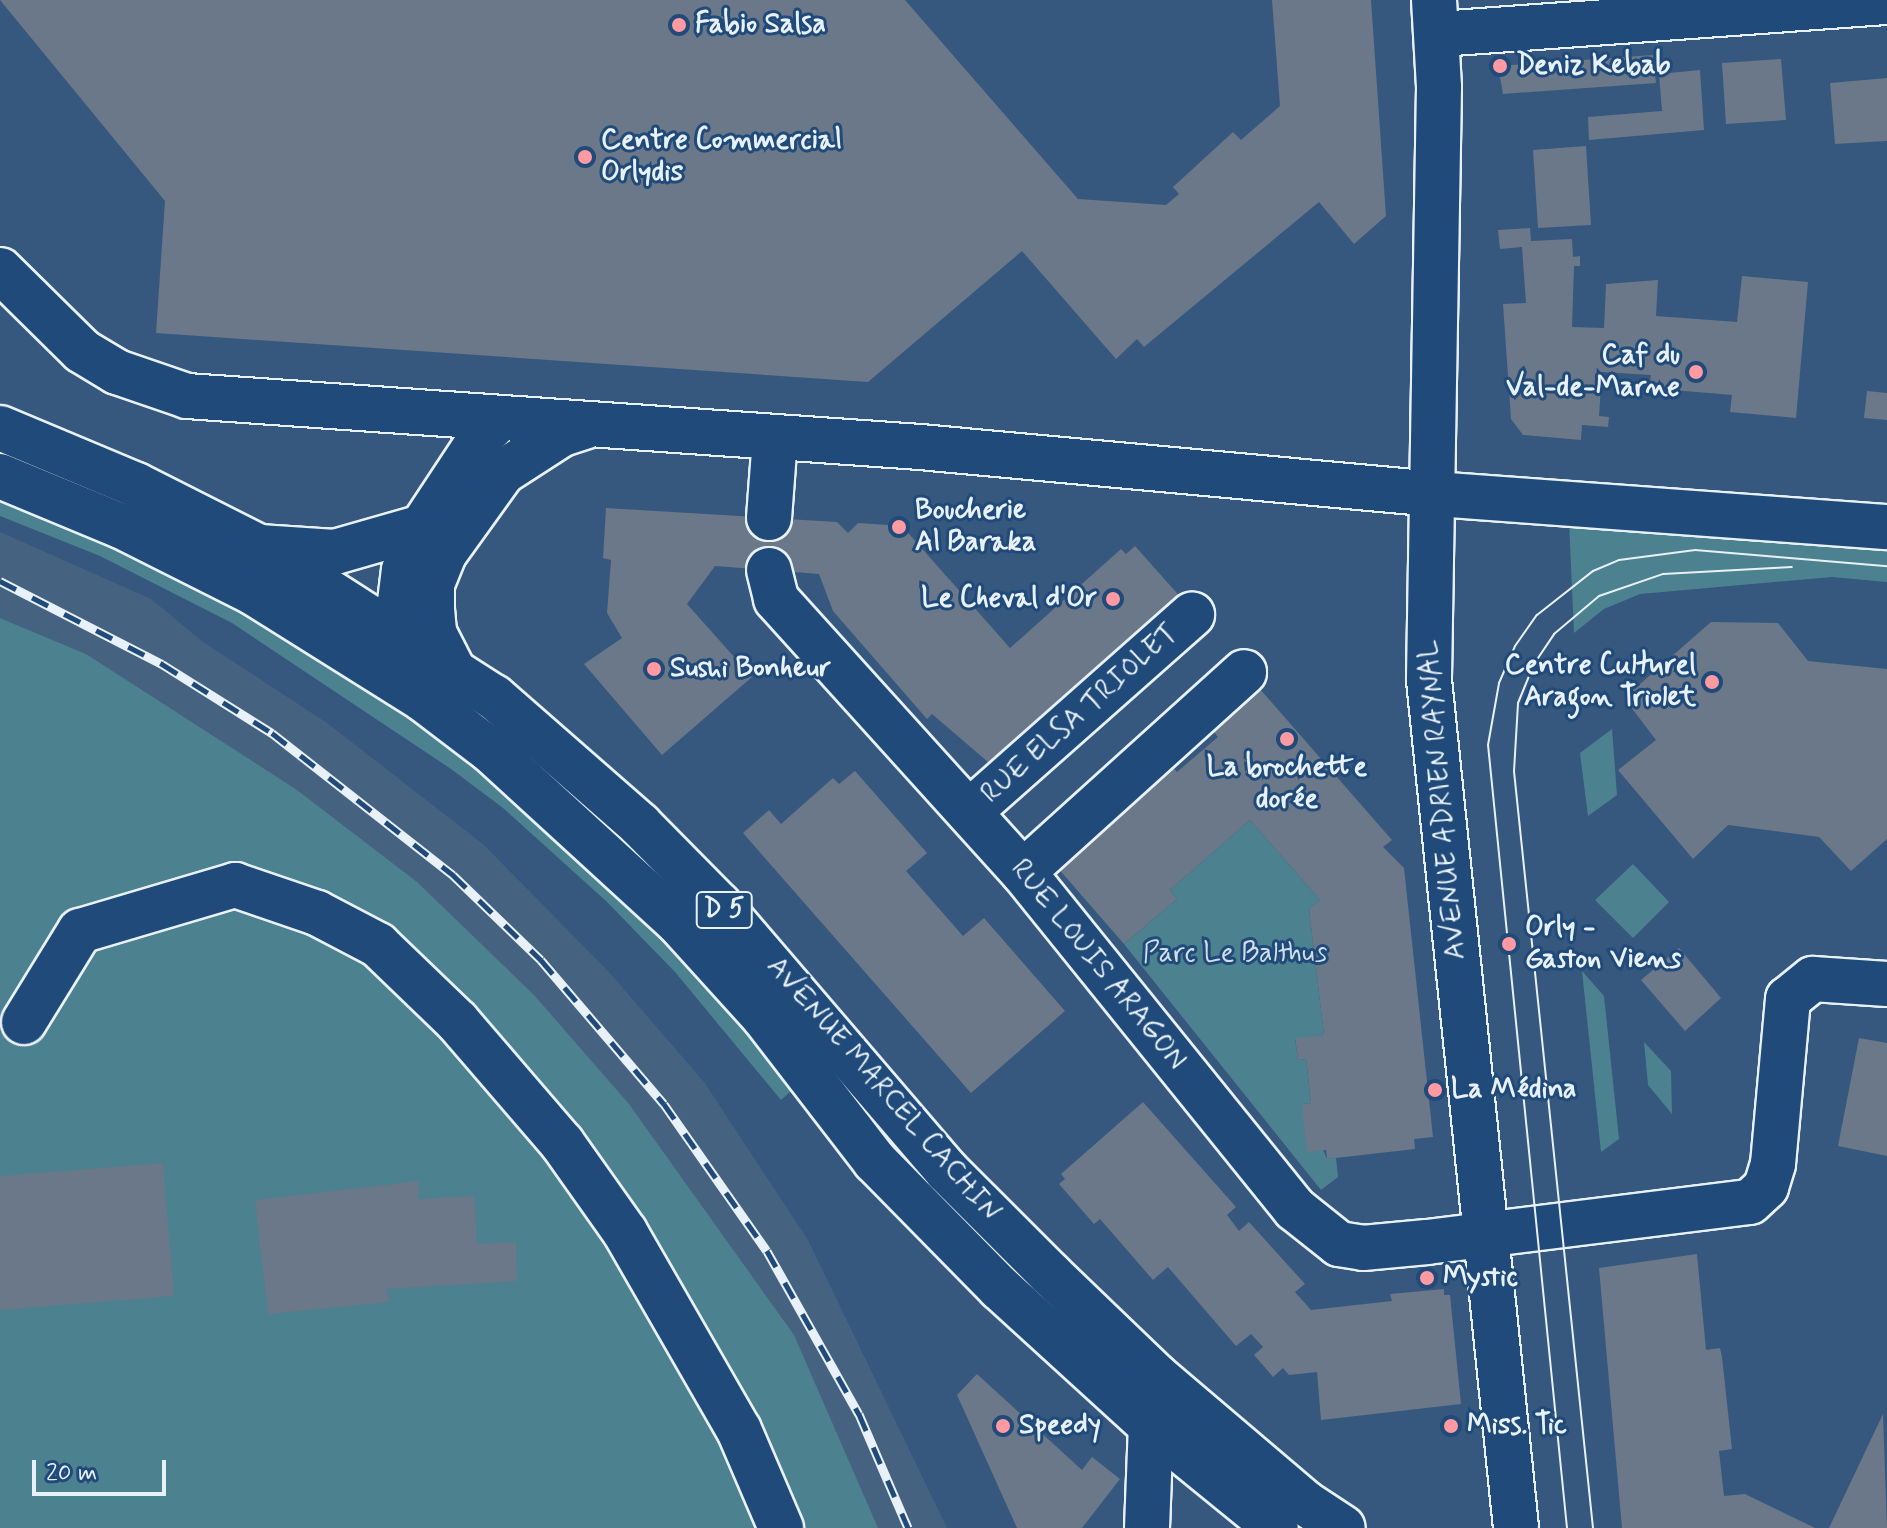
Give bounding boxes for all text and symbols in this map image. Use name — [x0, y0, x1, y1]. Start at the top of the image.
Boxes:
place label: Fabio Salsa — [695, 8, 826, 42]
marker: Fabio Salsa — [670, 16, 688, 34]
place label: Deniz Kebab — [1516, 49, 1671, 83]
marker: Deniz Kebab — [1491, 57, 1509, 75]
place label: Centre Commercial Orlydis — [601, 124, 849, 190]
marker: Centre Commercial Orlydis — [576, 148, 594, 166]
place label: Caf du Val-de-Marne — [1506, 339, 1680, 405]
marker: Caf du Val-de-Marne — [1687, 363, 1705, 381]
place label: Boucherie Al Baraka — [915, 494, 1035, 560]
marker: Boucherie Al Baraka — [890, 518, 908, 536]
place label: Le Cheval d'Or — [921, 582, 1097, 616]
marker: Le Cheval d'Or — [1104, 590, 1122, 608]
street label: RUE ELSA TRIOLET — [976, 618, 1184, 810]
street label: AVENUE ADRIEN RAYNAL — [1412, 635, 1474, 965]
place label: Centre Culturel Aragon Triolet — [1503, 649, 1696, 715]
place label: Sushi Bonheur — [670, 652, 834, 686]
marker: Sushi Bonheur — [645, 660, 663, 678]
marker: Centre Culturel Aragon Triolet — [1703, 673, 1721, 691]
marker: La brochette dorée — [1278, 730, 1296, 748]
place label: La brochette dorée — [1208, 751, 1366, 817]
street label: RUE LOUIS ARAGON — [1006, 856, 1190, 1074]
road number: D 5 — [694, 888, 754, 932]
place label: Orly - Gaston Viens — [1525, 911, 1673, 977]
marker: Orly - Gaston Viens — [1500, 935, 1518, 953]
park label: Parc Le Balthus — [1142, 937, 1328, 971]
street label: AVENUE MARCEL CACHIN — [757, 949, 1009, 1231]
place label: La Médina — [1451, 1073, 1575, 1107]
marker: La Médina — [1426, 1081, 1444, 1099]
place label: Mystic — [1443, 1261, 1518, 1295]
marker: Mystic — [1418, 1269, 1436, 1287]
place label: Speedy — [1019, 1409, 1101, 1443]
place label: Miss. Tic — [1467, 1409, 1567, 1443]
marker: Speedy — [994, 1417, 1012, 1435]
marker: Miss. Tic — [1442, 1417, 1460, 1435]
scale bar — [36, 1444, 170, 1494]
text: 20 m — [46, 1458, 97, 1489]

